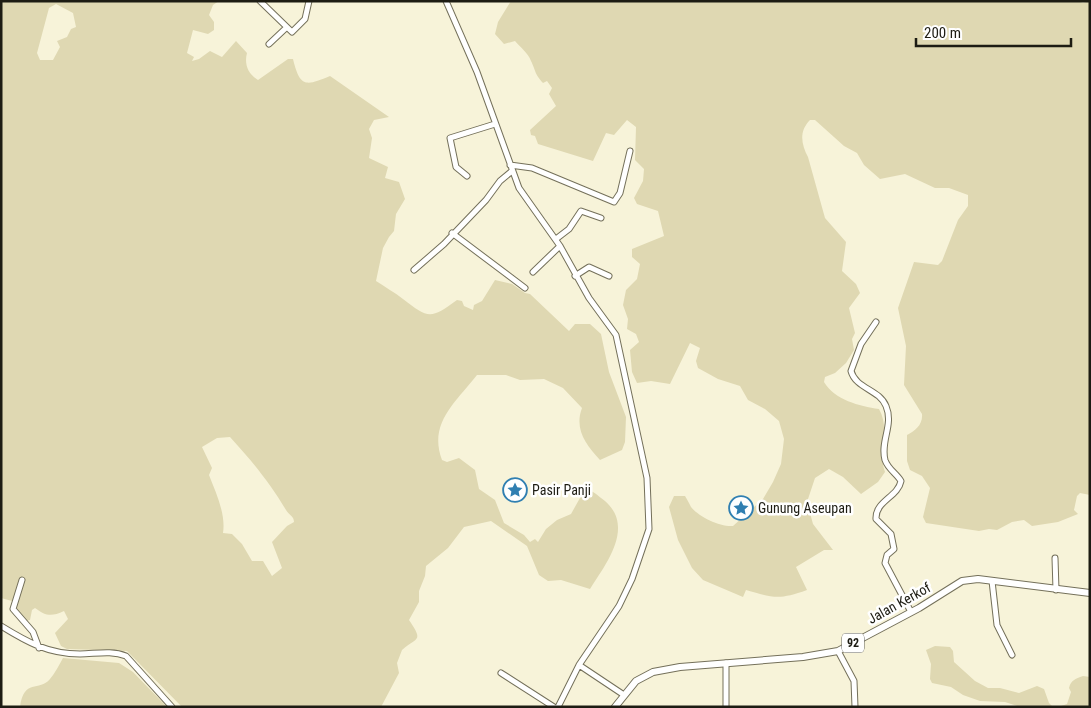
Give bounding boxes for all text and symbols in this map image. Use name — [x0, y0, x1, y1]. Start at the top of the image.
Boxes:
scale bar — [916, 15, 1071, 47]
text: 200 m — [924, 24, 961, 42]
place icon: Pasir Panji — [502, 477, 528, 503]
place label: Pasir Panji — [532, 482, 591, 498]
place icon: Gunung Aseupan — [728, 495, 754, 521]
place label: Gunung Aseupan — [758, 500, 852, 516]
street label: Jalan Kerkof — [865, 579, 934, 627]
road number: 92 — [842, 634, 864, 652]

